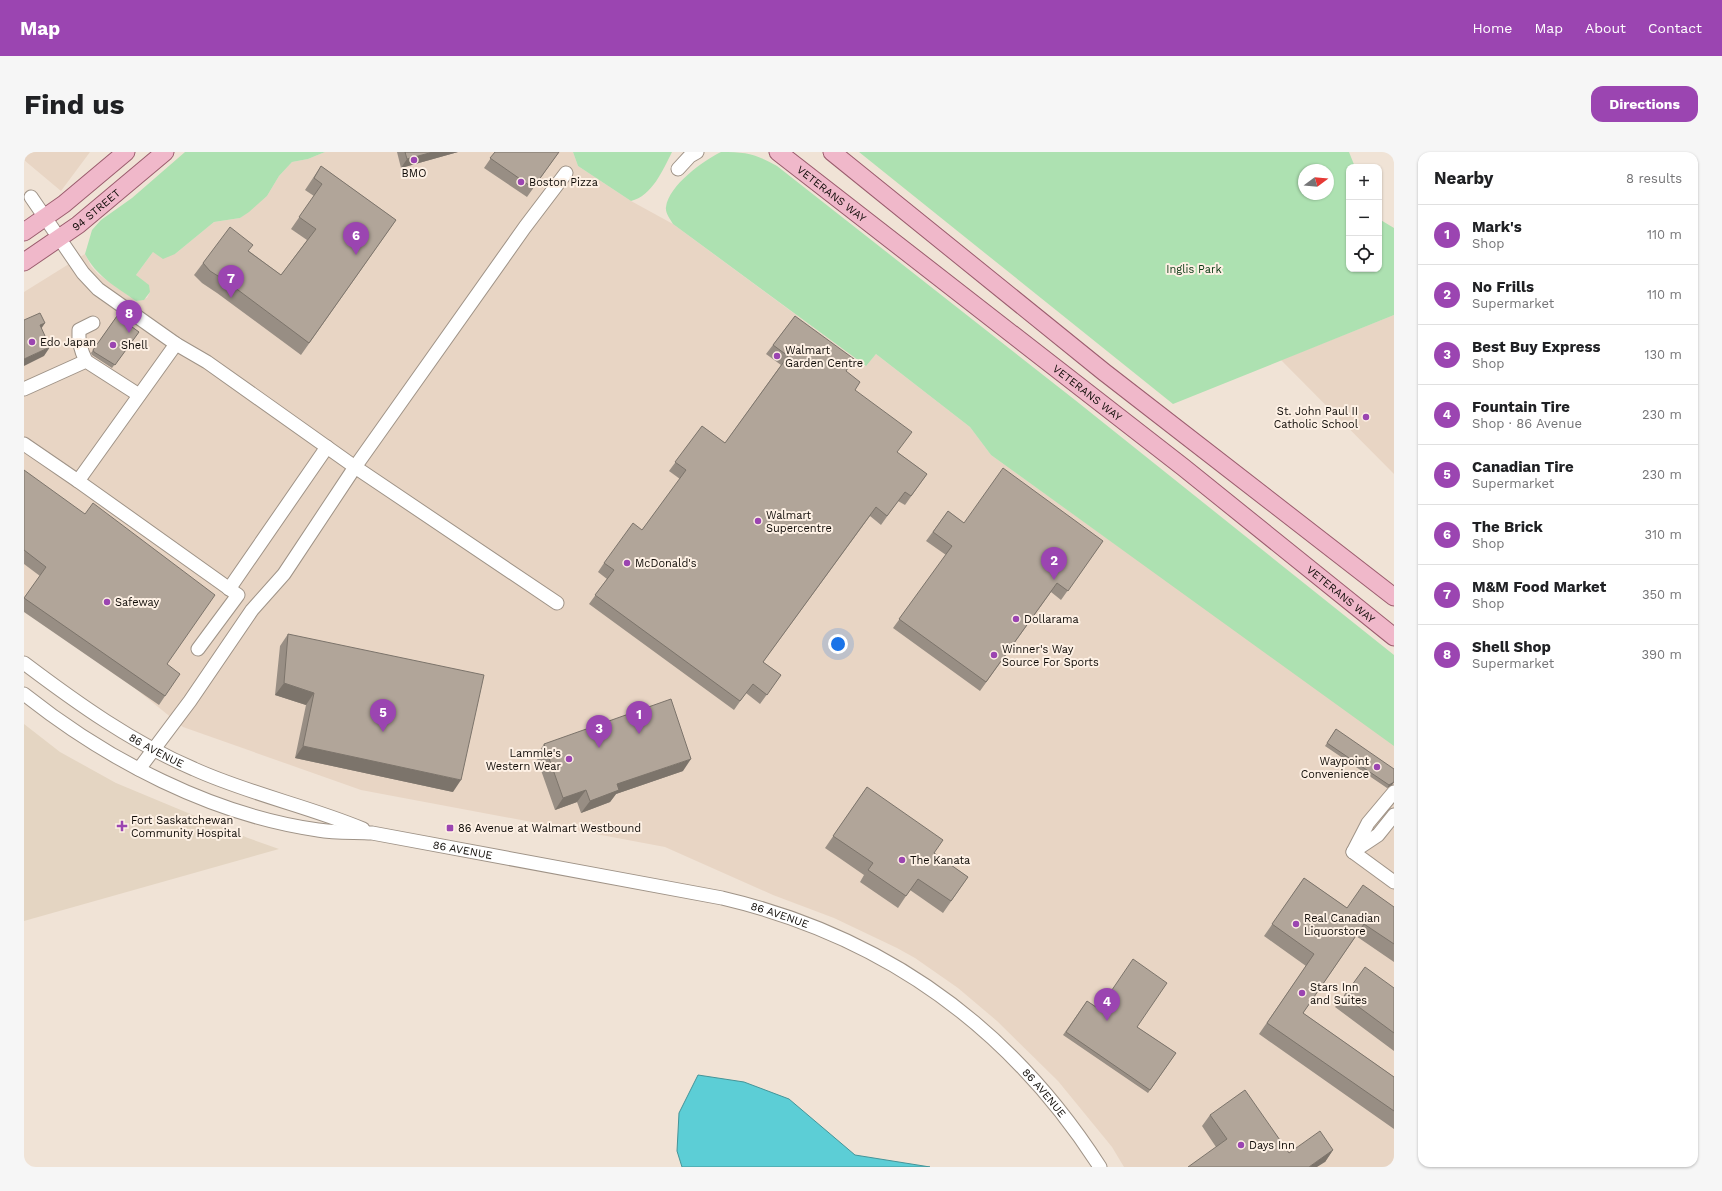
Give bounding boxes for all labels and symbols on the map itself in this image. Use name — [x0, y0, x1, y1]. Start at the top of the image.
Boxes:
marker: BMO — [409, 155, 419, 165]
street label: VETERANS WAY — [794, 163, 869, 226]
north arrow — [1298, 164, 1334, 200]
place label: BMO — [402, 167, 426, 180]
place label: Boston Pizza — [529, 176, 598, 189]
marker: Boston Pizza — [516, 177, 526, 187]
street label: 94 STREET — [70, 186, 123, 234]
pin: 6 — [343, 222, 369, 255]
park label: Inglis Park — [1166, 263, 1222, 276]
pin: 7 — [218, 265, 244, 298]
pin: 8 — [116, 300, 142, 333]
place label: Edo Japan — [40, 336, 96, 349]
marker: Edo Japan — [27, 337, 37, 347]
place label: Shell — [121, 339, 149, 352]
marker: Shell — [108, 340, 118, 350]
place label: Walmart Garden Centre — [785, 344, 863, 370]
marker: Walmart Garden Centre — [772, 351, 782, 361]
street label: VETERANS WAY — [1050, 362, 1125, 424]
place label: St. John Paul II Catholic School — [1274, 405, 1359, 431]
marker: St. John Paul II Catholic School — [1361, 412, 1371, 422]
place label: Walmart Supercentre — [766, 509, 832, 535]
marker: Walmart Supercentre — [753, 516, 763, 526]
pin: 2 — [1041, 547, 1067, 580]
place label: McDonald's — [635, 557, 697, 570]
marker: McDonald's — [622, 558, 632, 568]
street label: VETERANS WAY — [1304, 563, 1378, 627]
place label: Safeway — [115, 596, 159, 609]
marker: Safeway — [102, 597, 112, 607]
place label: Dollarama — [1024, 613, 1079, 626]
marker: Dollarama — [1011, 614, 1021, 624]
your location — [828, 634, 848, 654]
place label: Winner's Way Source For Sports — [1002, 643, 1099, 669]
marker: Winner's Way Source For Sports — [989, 650, 999, 660]
pin: 5 — [370, 699, 396, 732]
pin: 1 — [626, 701, 652, 734]
pin: 3 — [586, 715, 612, 748]
street label: 86 AVENUE — [126, 731, 186, 771]
place label: Lammle's Western Wear — [486, 747, 562, 773]
marker: Lammle's Western Wear — [564, 754, 574, 764]
place label: Waypoint Convenience — [1301, 755, 1369, 781]
marker: Waypoint Convenience — [1372, 762, 1382, 772]
place label: Fort Saskatchewan Community Hospital — [131, 814, 241, 840]
marker: Fort Saskatchewan Community Hospital — [116, 820, 128, 832]
place label: 86 Avenue at Walmart Westbound — [458, 822, 641, 835]
marker: 86 Avenue at Walmart Westbound — [445, 823, 455, 833]
street label: 86 AVENUE — [432, 838, 494, 862]
place label: The Kanata — [910, 854, 970, 867]
marker: The Kanata — [897, 855, 907, 865]
street label: 86 AVENUE — [749, 900, 811, 931]
place label: Real Canadian Liquorstore — [1304, 912, 1380, 938]
marker: Real Canadian Liquorstore — [1291, 919, 1301, 929]
place label: Stars Inn and Suites — [1310, 981, 1367, 1007]
pin: 4 — [1094, 988, 1120, 1021]
marker: Stars Inn and Suites — [1297, 988, 1307, 998]
street label: 86 AVENUE — [1019, 1066, 1069, 1120]
place label: Days Inn — [1249, 1139, 1295, 1152]
marker: Days Inn — [1236, 1140, 1246, 1150]

